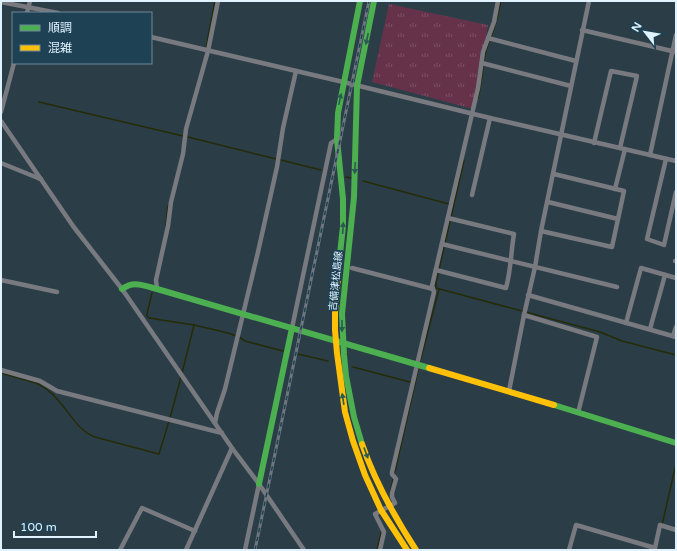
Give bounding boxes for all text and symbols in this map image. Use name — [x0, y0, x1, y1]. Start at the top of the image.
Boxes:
legend — [12, 12, 152, 64]
north arrow — [625, 12, 665, 52]
text: N — [629, 20, 645, 34]
text: 順調 — [48, 21, 72, 35]
one-way arrow — [363, 33, 369, 45]
text: 混雑 — [48, 41, 72, 55]
one-way arrow — [338, 93, 344, 105]
one-way arrow — [352, 162, 359, 174]
one-way arrow — [339, 222, 346, 234]
street label: 吉備津松島線 — [327, 251, 345, 311]
one-way arrow — [339, 320, 345, 333]
one-way arrow — [340, 393, 346, 405]
one-way arrow — [363, 447, 369, 459]
scale bar — [14, 513, 96, 539]
text: 100 m — [20, 520, 57, 534]

